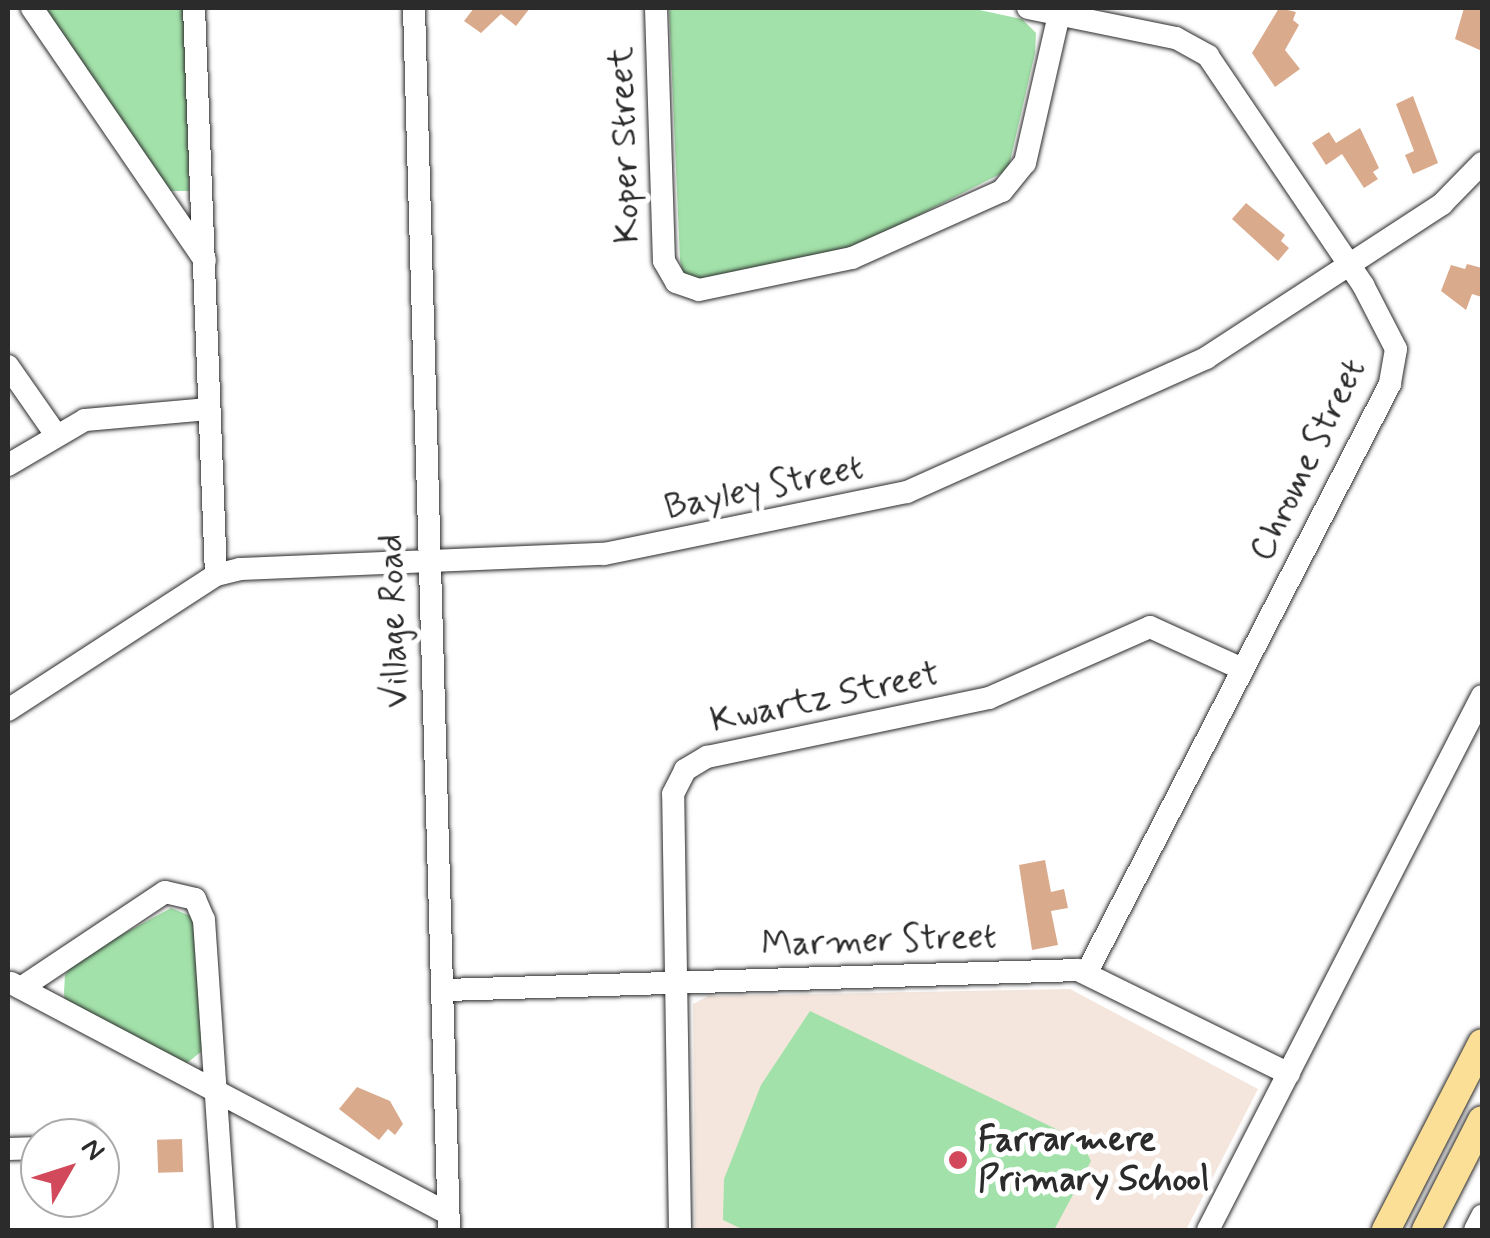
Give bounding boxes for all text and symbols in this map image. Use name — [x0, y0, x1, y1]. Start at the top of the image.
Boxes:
street label: Koper Street — [601, 46, 649, 244]
street label: Chrome Street — [1240, 349, 1376, 571]
street label: Bayley Street — [658, 446, 870, 530]
street label: Village Road — [370, 533, 418, 709]
street label: Kwartz Street — [708, 653, 942, 743]
street label: Marmer Street — [758, 916, 1000, 966]
north arrow — [20, 1118, 120, 1218]
place label: Farrarmere Primary School — [978, 1119, 1209, 1201]
text: N — [72, 1131, 112, 1169]
marker: Farrarmere Primary School — [947, 1149, 969, 1171]

